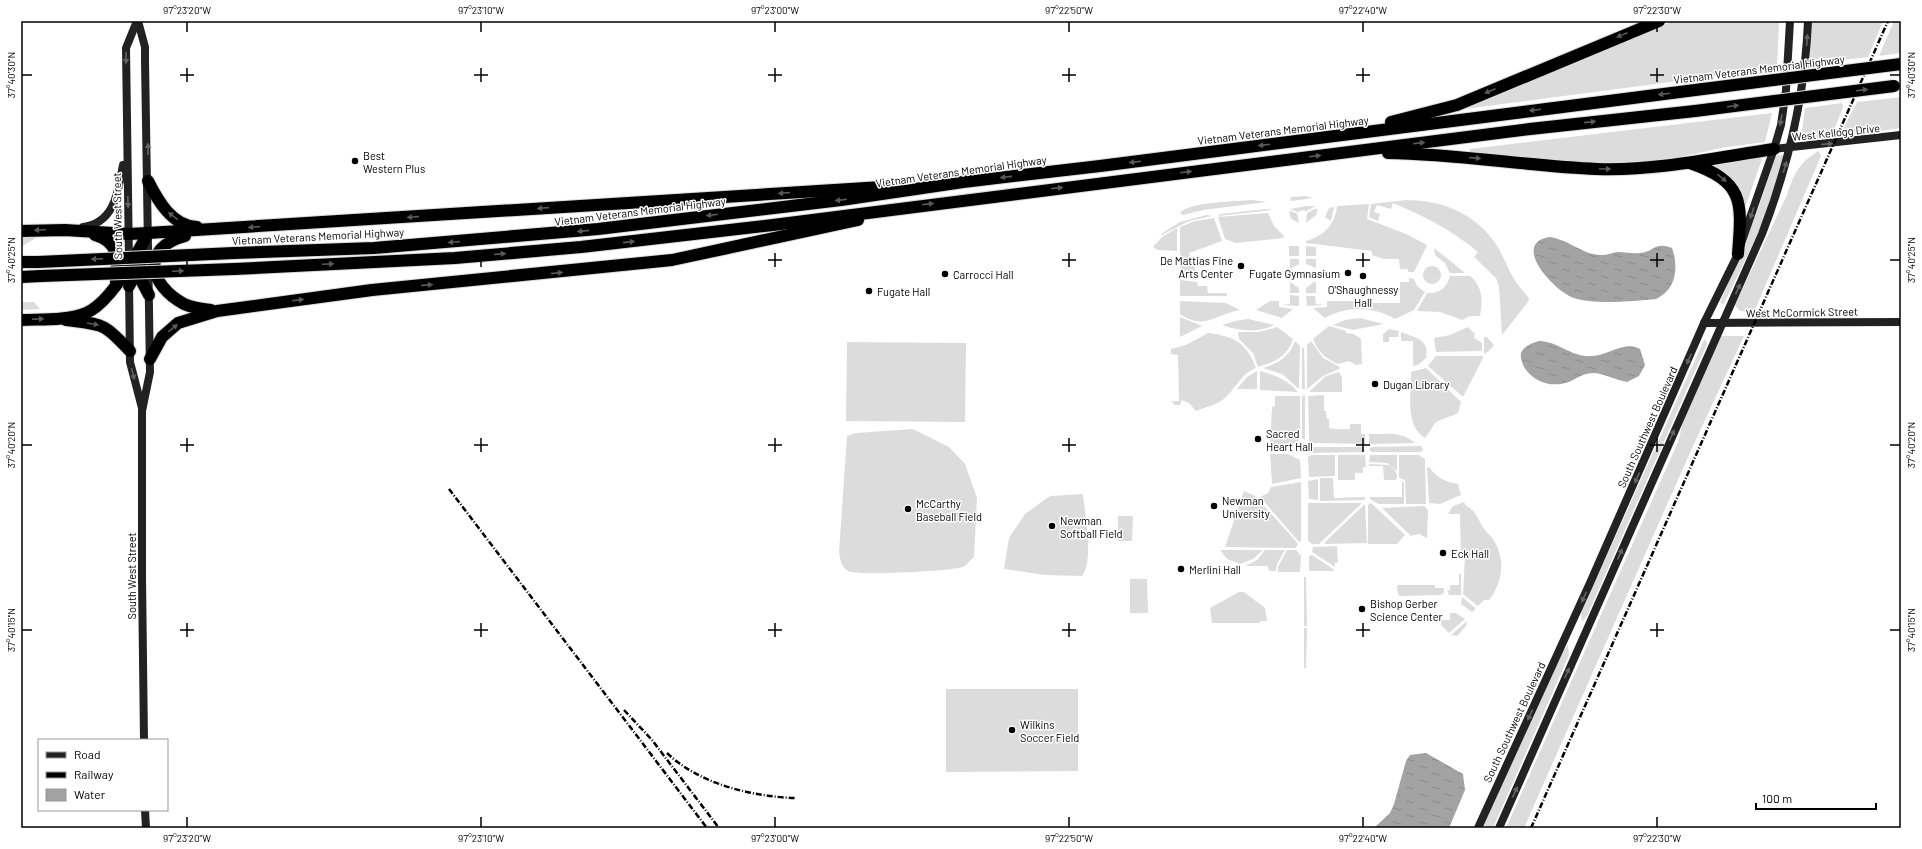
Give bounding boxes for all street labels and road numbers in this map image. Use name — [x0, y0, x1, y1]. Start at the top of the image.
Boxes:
street label: Vietnam Veterans Memorial Highway — [1673, 52, 1845, 86]
street label: Vietnam Veterans Memorial Highway — [1197, 113, 1369, 147]
street label: West Kellogg Drive — [1791, 121, 1881, 143]
street label: Vietnam Veterans Memorial Highway — [875, 153, 1047, 189]
street label: South West Street — [110, 172, 124, 260]
street label: Vietnam Veterans Memorial Highway — [554, 194, 726, 228]
street label: Vietnam Veterans Memorial Highway — [232, 225, 404, 247]
street label: West McCormick Street — [1746, 305, 1858, 319]
street label: South Southwest Boulevard — [1614, 364, 1680, 490]
street label: South West Street — [125, 533, 138, 619]
street label: South Southwest Boulevard — [1480, 660, 1548, 784]

